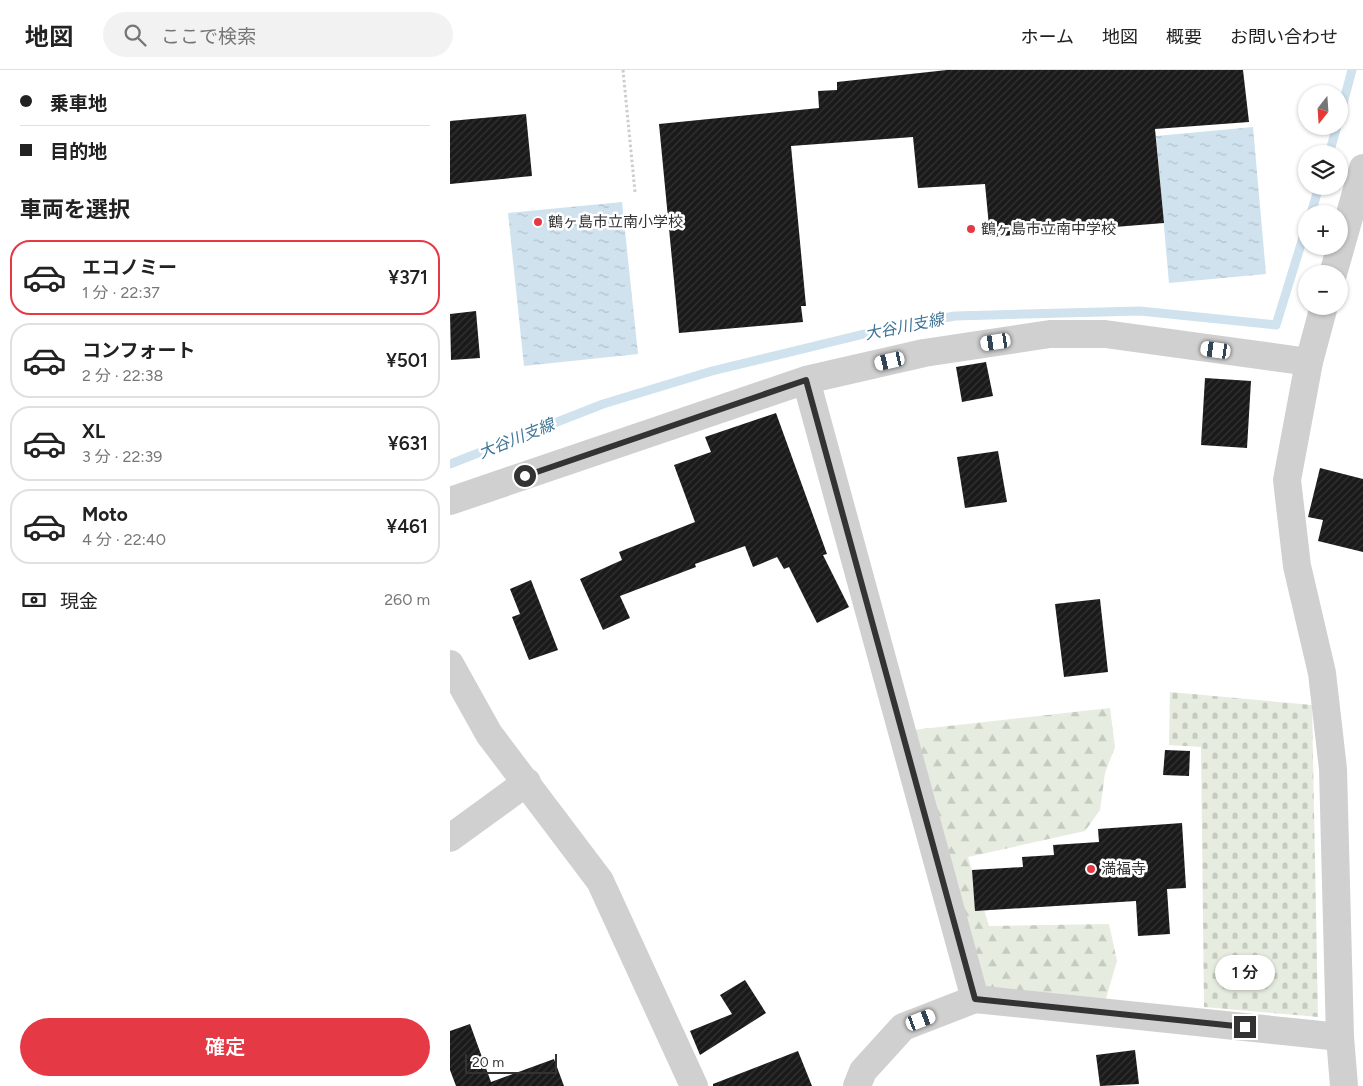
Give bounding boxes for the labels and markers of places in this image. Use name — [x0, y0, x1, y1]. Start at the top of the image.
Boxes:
place label: 鶴ヶ島市立南小学校 — [548, 213, 683, 231]
marker: 鶴ヶ島市立南小学校 — [532, 216, 544, 228]
place label: 鶴ヶ島市立南中学校 — [981, 220, 1116, 238]
marker: 鶴ヶ島市立南中学校 — [965, 223, 977, 235]
place label: 満福寺 — [1101, 860, 1146, 878]
marker: 満福寺 — [1085, 863, 1097, 875]

